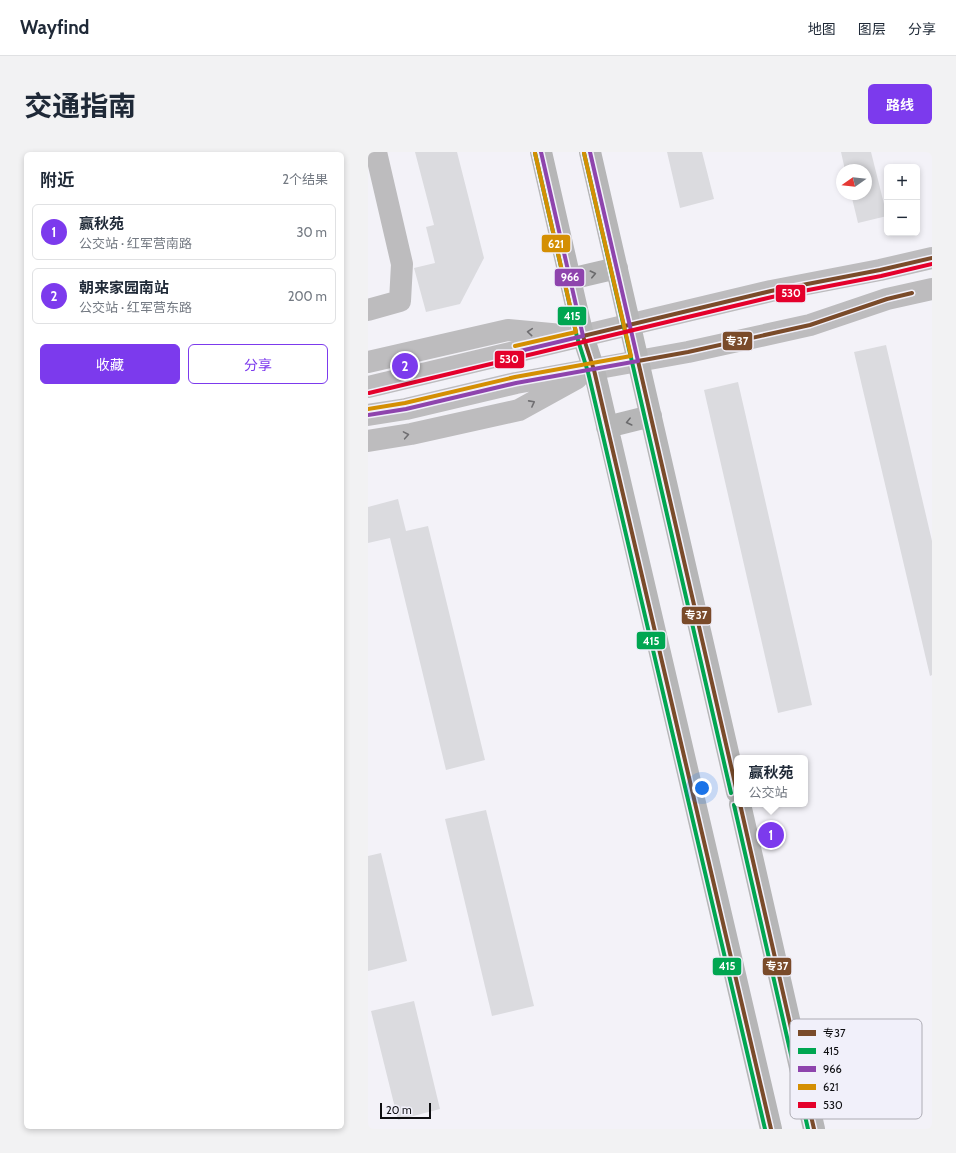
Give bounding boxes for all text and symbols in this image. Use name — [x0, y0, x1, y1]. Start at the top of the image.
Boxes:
text: Wayfind — [20, 16, 89, 39]
text: 地图 — [808, 20, 836, 38]
text: 图层 — [858, 20, 886, 38]
text: 分享 — [908, 20, 936, 38]
button: 路线 — [868, 84, 932, 124]
text: 交通指南 — [24, 89, 136, 123]
north arrow — [836, 164, 872, 200]
map controls — [884, 164, 920, 236]
button: + — [884, 164, 920, 200]
text: 附近 — [40, 170, 74, 190]
text: 2个结果 — [282, 171, 328, 187]
button: − — [884, 200, 920, 236]
text: 赢秋苑 — [79, 215, 124, 233]
text: 1 — [52, 224, 56, 240]
text: 30 m — [297, 224, 327, 240]
line badge: 621 — [541, 234, 571, 253]
text: 公交站 · 红军营南路 — [79, 235, 192, 251]
text: 621 — [548, 237, 564, 251]
line badge: 966 — [554, 268, 585, 287]
text: 966 — [561, 270, 579, 284]
one-way arrow — [590, 270, 597, 278]
text: 朝来家园南站 — [79, 279, 169, 297]
line badge: 530 — [775, 284, 806, 303]
text: 530 — [781, 286, 801, 300]
text: 2 — [51, 288, 57, 304]
text: 200 m — [288, 288, 327, 304]
text: 公交站 · 红军营东路 — [79, 299, 192, 315]
line badge: 415 — [557, 306, 587, 326]
text: 415 — [564, 309, 580, 323]
one-way arrow — [527, 328, 533, 337]
line badge: 专37 — [722, 331, 753, 351]
text: 专37 — [726, 334, 749, 348]
button: 收藏 — [40, 344, 180, 384]
button: 分享 — [188, 344, 328, 384]
line badge: 530 — [494, 350, 525, 369]
pin: 2 — [392, 351, 418, 381]
text: 530 — [499, 352, 519, 366]
one-way arrow — [528, 400, 535, 408]
one-way arrow — [626, 417, 632, 425]
one-way arrow — [403, 431, 410, 440]
line badge: 专37 — [681, 606, 712, 625]
text: 专37 — [685, 608, 708, 622]
line badge: 415 — [636, 631, 666, 650]
text: 415 — [643, 634, 659, 648]
popup — [734, 755, 808, 807]
text: 赢秋苑 — [748, 764, 794, 782]
your location — [692, 778, 712, 798]
text: 公交站 — [748, 784, 788, 800]
pin: 1 — [758, 820, 784, 850]
line badge: 415 — [712, 957, 742, 976]
line badge: 专37 — [762, 957, 792, 976]
text: 415 — [719, 959, 735, 973]
text: 专37 — [766, 959, 789, 973]
legend — [790, 1019, 922, 1119]
text: 专37 — [823, 1026, 846, 1040]
text: 415 — [823, 1044, 839, 1058]
text: 966 — [823, 1062, 842, 1076]
text: 621 — [823, 1080, 839, 1094]
text: 530 — [823, 1098, 843, 1112]
scale bar — [380, 1101, 431, 1120]
text: 20 m — [386, 1103, 412, 1117]

